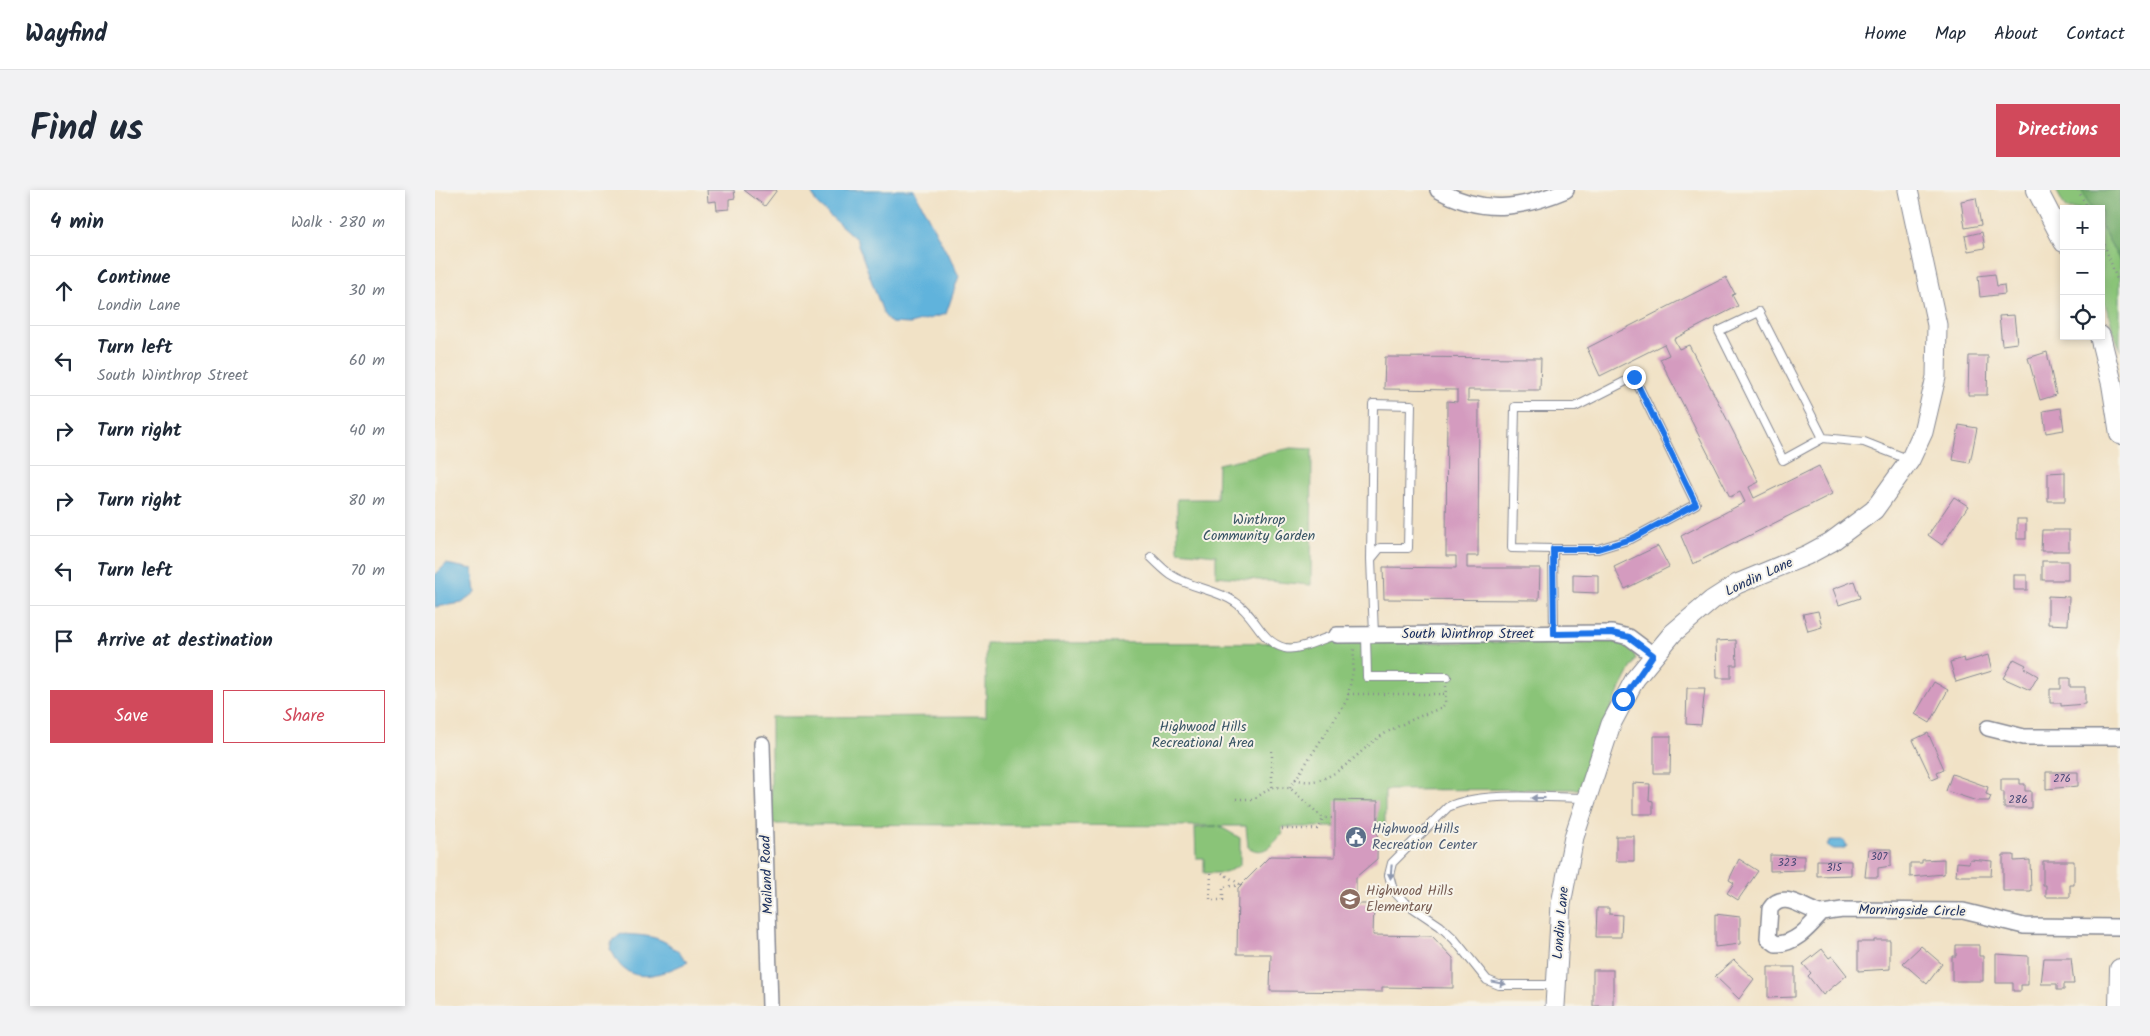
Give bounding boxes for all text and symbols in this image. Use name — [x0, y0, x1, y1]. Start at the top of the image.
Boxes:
text: Wayfind — [25, 15, 107, 54]
text: Home — [1864, 20, 1907, 49]
text: Map — [1935, 20, 1966, 49]
text: About — [1994, 20, 2038, 49]
text: Contact — [2066, 20, 2125, 49]
text: Find us — [30, 102, 143, 158]
button: Directions — [1996, 104, 2120, 157]
map controls — [2060, 205, 2105, 340]
button: + — [2060, 205, 2105, 250]
text: 4 min — [50, 206, 104, 239]
text: Walk · 280 m — [291, 210, 385, 235]
button: − — [2060, 250, 2105, 295]
text: Continue — [97, 263, 170, 293]
icon: ahead — [50, 277, 78, 305]
text: 30 m — [349, 278, 385, 303]
text: Londin Lane — [97, 293, 180, 318]
button: locate — [2060, 295, 2105, 340]
text: Turn left — [97, 333, 172, 363]
icon: left — [50, 347, 78, 375]
text: 60 m — [349, 348, 385, 373]
text: South Winthrop Street — [97, 363, 248, 388]
route end — [1623, 366, 1646, 389]
text: Turn right — [97, 416, 182, 446]
icon: right — [50, 417, 78, 445]
text: 40 m — [349, 418, 385, 443]
text: Turn right — [97, 486, 182, 516]
icon: right — [50, 487, 78, 515]
text: 80 m — [348, 488, 385, 513]
park label: Winthrop Community Garden — [1203, 509, 1315, 547]
street label: Londin Lane — [1721, 551, 1797, 602]
text: Turn left — [97, 556, 172, 586]
icon: left — [50, 557, 78, 585]
text: 70 m — [350, 558, 385, 583]
street label: South Winthrop Street — [1402, 623, 1535, 645]
text: Arrive at destination — [97, 626, 273, 656]
icon: arrive — [50, 627, 78, 655]
route start — [1612, 688, 1635, 711]
button: Save — [50, 690, 213, 743]
button: Share — [223, 690, 385, 743]
park label: Highwood Hills Recreational Area — [1152, 716, 1254, 754]
house number: 276 — [2053, 770, 2071, 788]
house number: 286 — [2008, 791, 2028, 809]
one-way arrow — [1529, 794, 1545, 802]
place label: Highwood Hills Recreation Center — [1372, 818, 1478, 856]
public building icon: Highwood Hills Recreation Center — [1344, 825, 1368, 849]
street label: Mailand Road — [755, 834, 779, 915]
house number: 307 — [1871, 848, 1888, 866]
house number: 323 — [1778, 854, 1796, 872]
house number: 315 — [1826, 859, 1843, 877]
one-way arrow — [1387, 865, 1395, 881]
place label: Highwood Hills Elementary — [1366, 880, 1453, 918]
street label: Londin Lane — [1547, 885, 1575, 960]
school or university icon: Highwood Hills Elementary — [1338, 887, 1362, 911]
street label: Morningside Circle — [1858, 899, 1967, 923]
one-way arrow — [1492, 979, 1507, 987]

